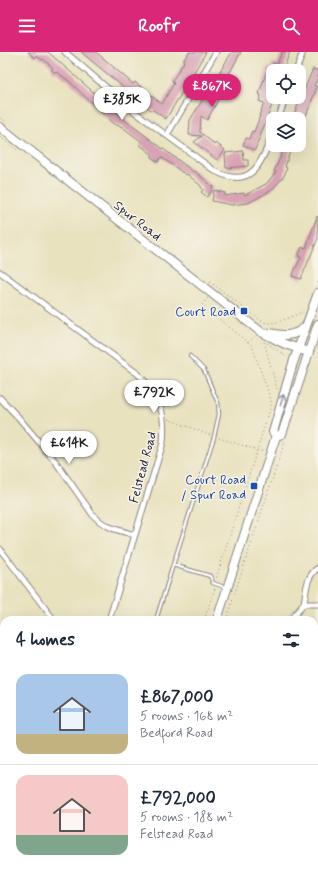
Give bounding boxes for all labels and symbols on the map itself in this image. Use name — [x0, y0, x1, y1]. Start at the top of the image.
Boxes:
pin: £867K — [184, 74, 240, 108]
pin: £385K — [94, 87, 150, 121]
street label: Spur Road — [110, 197, 164, 245]
place label: Court Road — [175, 304, 236, 321]
marker: Court Road — [239, 306, 249, 316]
pin: £792K — [126, 380, 182, 414]
one-way arrow — [278, 394, 286, 406]
street label: Felstead Road — [126, 430, 161, 505]
pin: £614K — [41, 431, 97, 465]
place label: Court Road / Spur Road — [181, 472, 246, 504]
marker: Court Road / Spur Road — [249, 481, 259, 491]

